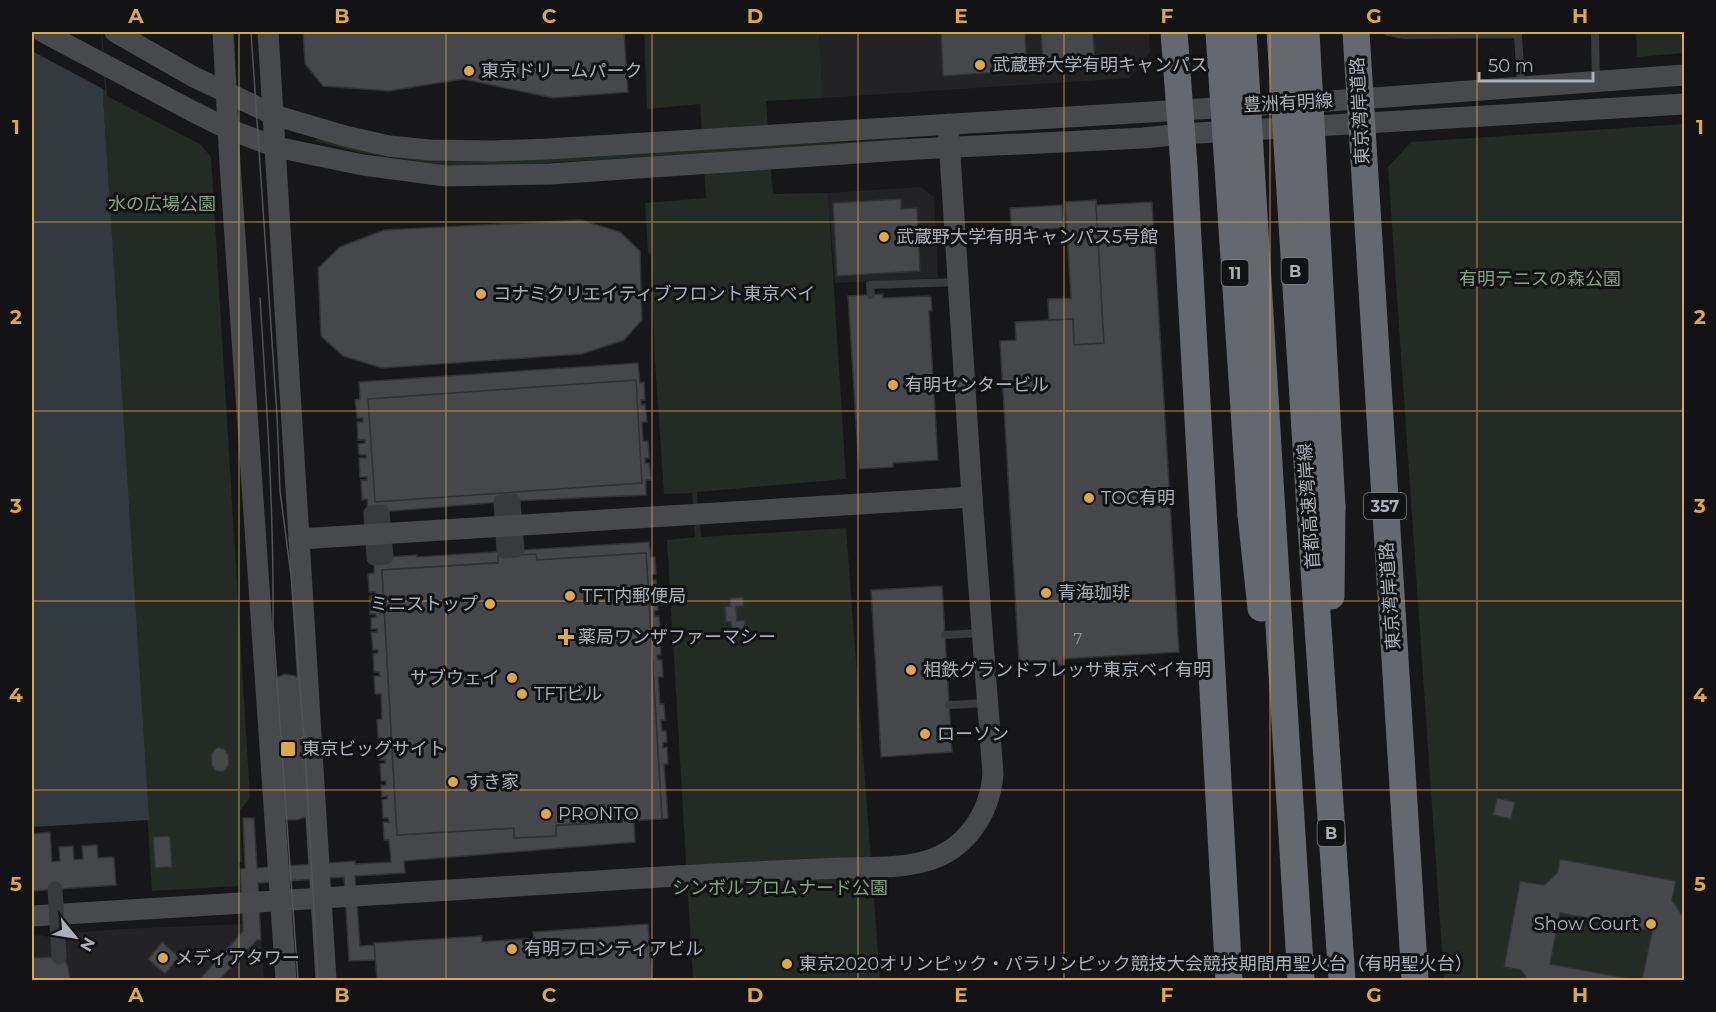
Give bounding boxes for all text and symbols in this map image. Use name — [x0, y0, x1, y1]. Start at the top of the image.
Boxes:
text: A — [127, 4, 144, 28]
text: B — [334, 4, 350, 28]
text: C — [542, 4, 557, 28]
text: D — [747, 4, 763, 28]
text: E — [954, 4, 968, 28]
text: F — [1161, 4, 1174, 28]
text: G — [1366, 4, 1382, 28]
text: H — [1572, 4, 1588, 28]
scale bar — [1479, 45, 1593, 83]
place label: 武蔵野大学有明キャンパス — [992, 54, 1208, 76]
text: 50 m — [1488, 55, 1534, 77]
street label: 東京湾岸道路 — [1346, 56, 1374, 166]
marker: 武蔵野大学有明キャンパス — [973, 58, 987, 72]
place label: 東京ドリームパーク — [481, 60, 642, 82]
marker: 東京ドリームパーク — [462, 64, 476, 78]
street label: 豊洲有明線 — [1242, 90, 1334, 116]
text: 1 — [12, 115, 20, 139]
text: 1 — [1696, 115, 1704, 139]
park label: 水の広場公園 — [108, 193, 216, 215]
place label: 武蔵野大学有明キャンパス5号館 — [896, 226, 1158, 248]
marker: 武蔵野大学有明キャンパス5号館 — [877, 230, 891, 244]
road number: B — [1282, 258, 1308, 284]
road number: 11 — [1222, 260, 1248, 286]
park label: 有明テニスの森公園 — [1459, 268, 1621, 290]
place label: コナミクリエイティブフロント東京ベイ — [493, 283, 816, 305]
marker: コナミクリエイティブフロント東京ベイ — [474, 287, 488, 301]
text: 2 — [10, 305, 22, 329]
text: 2 — [1694, 305, 1706, 329]
place label: 有明センタービル — [905, 374, 1049, 396]
marker: 有明センタービル — [886, 378, 900, 392]
street label: 首都高速湾岸線 — [1294, 442, 1324, 570]
place label: TOC有明 — [1101, 487, 1175, 509]
marker: TOC有明 — [1082, 491, 1096, 505]
road number: 357 — [1364, 493, 1406, 519]
text: 3 — [9, 494, 22, 518]
text: 3 — [1693, 494, 1706, 518]
street label: 東京湾岸道路 — [1375, 541, 1405, 651]
place label: 青海珈琲 — [1058, 582, 1130, 604]
place label: TFT内郵便局 — [582, 585, 686, 607]
marker: 青海珈琲 — [1039, 586, 1053, 600]
marker: TFT内郵便局 — [563, 589, 577, 603]
place label: ミニストップ — [370, 593, 478, 615]
marker: ミニストップ — [483, 597, 497, 611]
place label: 薬局ワンザファーマシー — [578, 626, 776, 648]
house number: 7 — [1074, 629, 1083, 648]
marker: 薬局ワンザファーマシー — [559, 630, 573, 644]
place label: 相鉄グランドフレッサ東京ベイ有明 — [923, 659, 1211, 681]
marker: 相鉄グランドフレッサ東京ベイ有明 — [904, 663, 918, 677]
place label: サブウェイ — [410, 667, 500, 689]
marker: サブウェイ — [505, 671, 519, 685]
text: 4 — [9, 683, 23, 707]
place label: TFTビル — [534, 683, 602, 705]
text: 4 — [1693, 683, 1707, 707]
marker: TFTビル — [515, 687, 529, 701]
place label: ローソン — [937, 723, 1009, 745]
marker: ローソン — [918, 727, 932, 741]
place label: 東京ビッグサイト — [302, 738, 446, 760]
marker: 東京ビッグサイト — [279, 740, 297, 758]
place label: すき家 — [465, 771, 519, 793]
marker: すき家 — [446, 775, 460, 789]
place label: PRONTO — [558, 803, 639, 825]
marker: PRONTO — [539, 807, 553, 821]
road number: B — [1318, 820, 1344, 846]
text: 5 — [10, 872, 22, 896]
text: 5 — [1694, 872, 1706, 896]
park label: シンボルプロムナード公園 — [672, 877, 888, 899]
north arrow — [45, 907, 105, 967]
place label: Show Court — [1534, 913, 1639, 935]
marker: Show Court — [1644, 917, 1658, 931]
text: N — [76, 934, 99, 955]
place label: 有明フロンティアビル — [524, 938, 703, 960]
marker: 有明フロンティアビル — [505, 942, 519, 956]
place label: メディアタワー — [175, 947, 300, 969]
marker: メディアタワー — [156, 951, 170, 965]
place label: 東京2020オリンピック・パラリンピック競技大会競技期間用聖火台（有明聖火台） — [799, 953, 1473, 975]
marker: 東京2020オリンピック・パラリンピック競技大会競技期間用聖火台（有明聖火台） — [780, 957, 794, 971]
text: A — [127, 983, 144, 1007]
text: B — [334, 983, 350, 1007]
text: C — [542, 983, 557, 1007]
text: D — [747, 983, 763, 1007]
text: E — [954, 983, 968, 1007]
text: F — [1161, 983, 1174, 1007]
text: G — [1366, 983, 1382, 1007]
text: H — [1572, 983, 1588, 1007]

